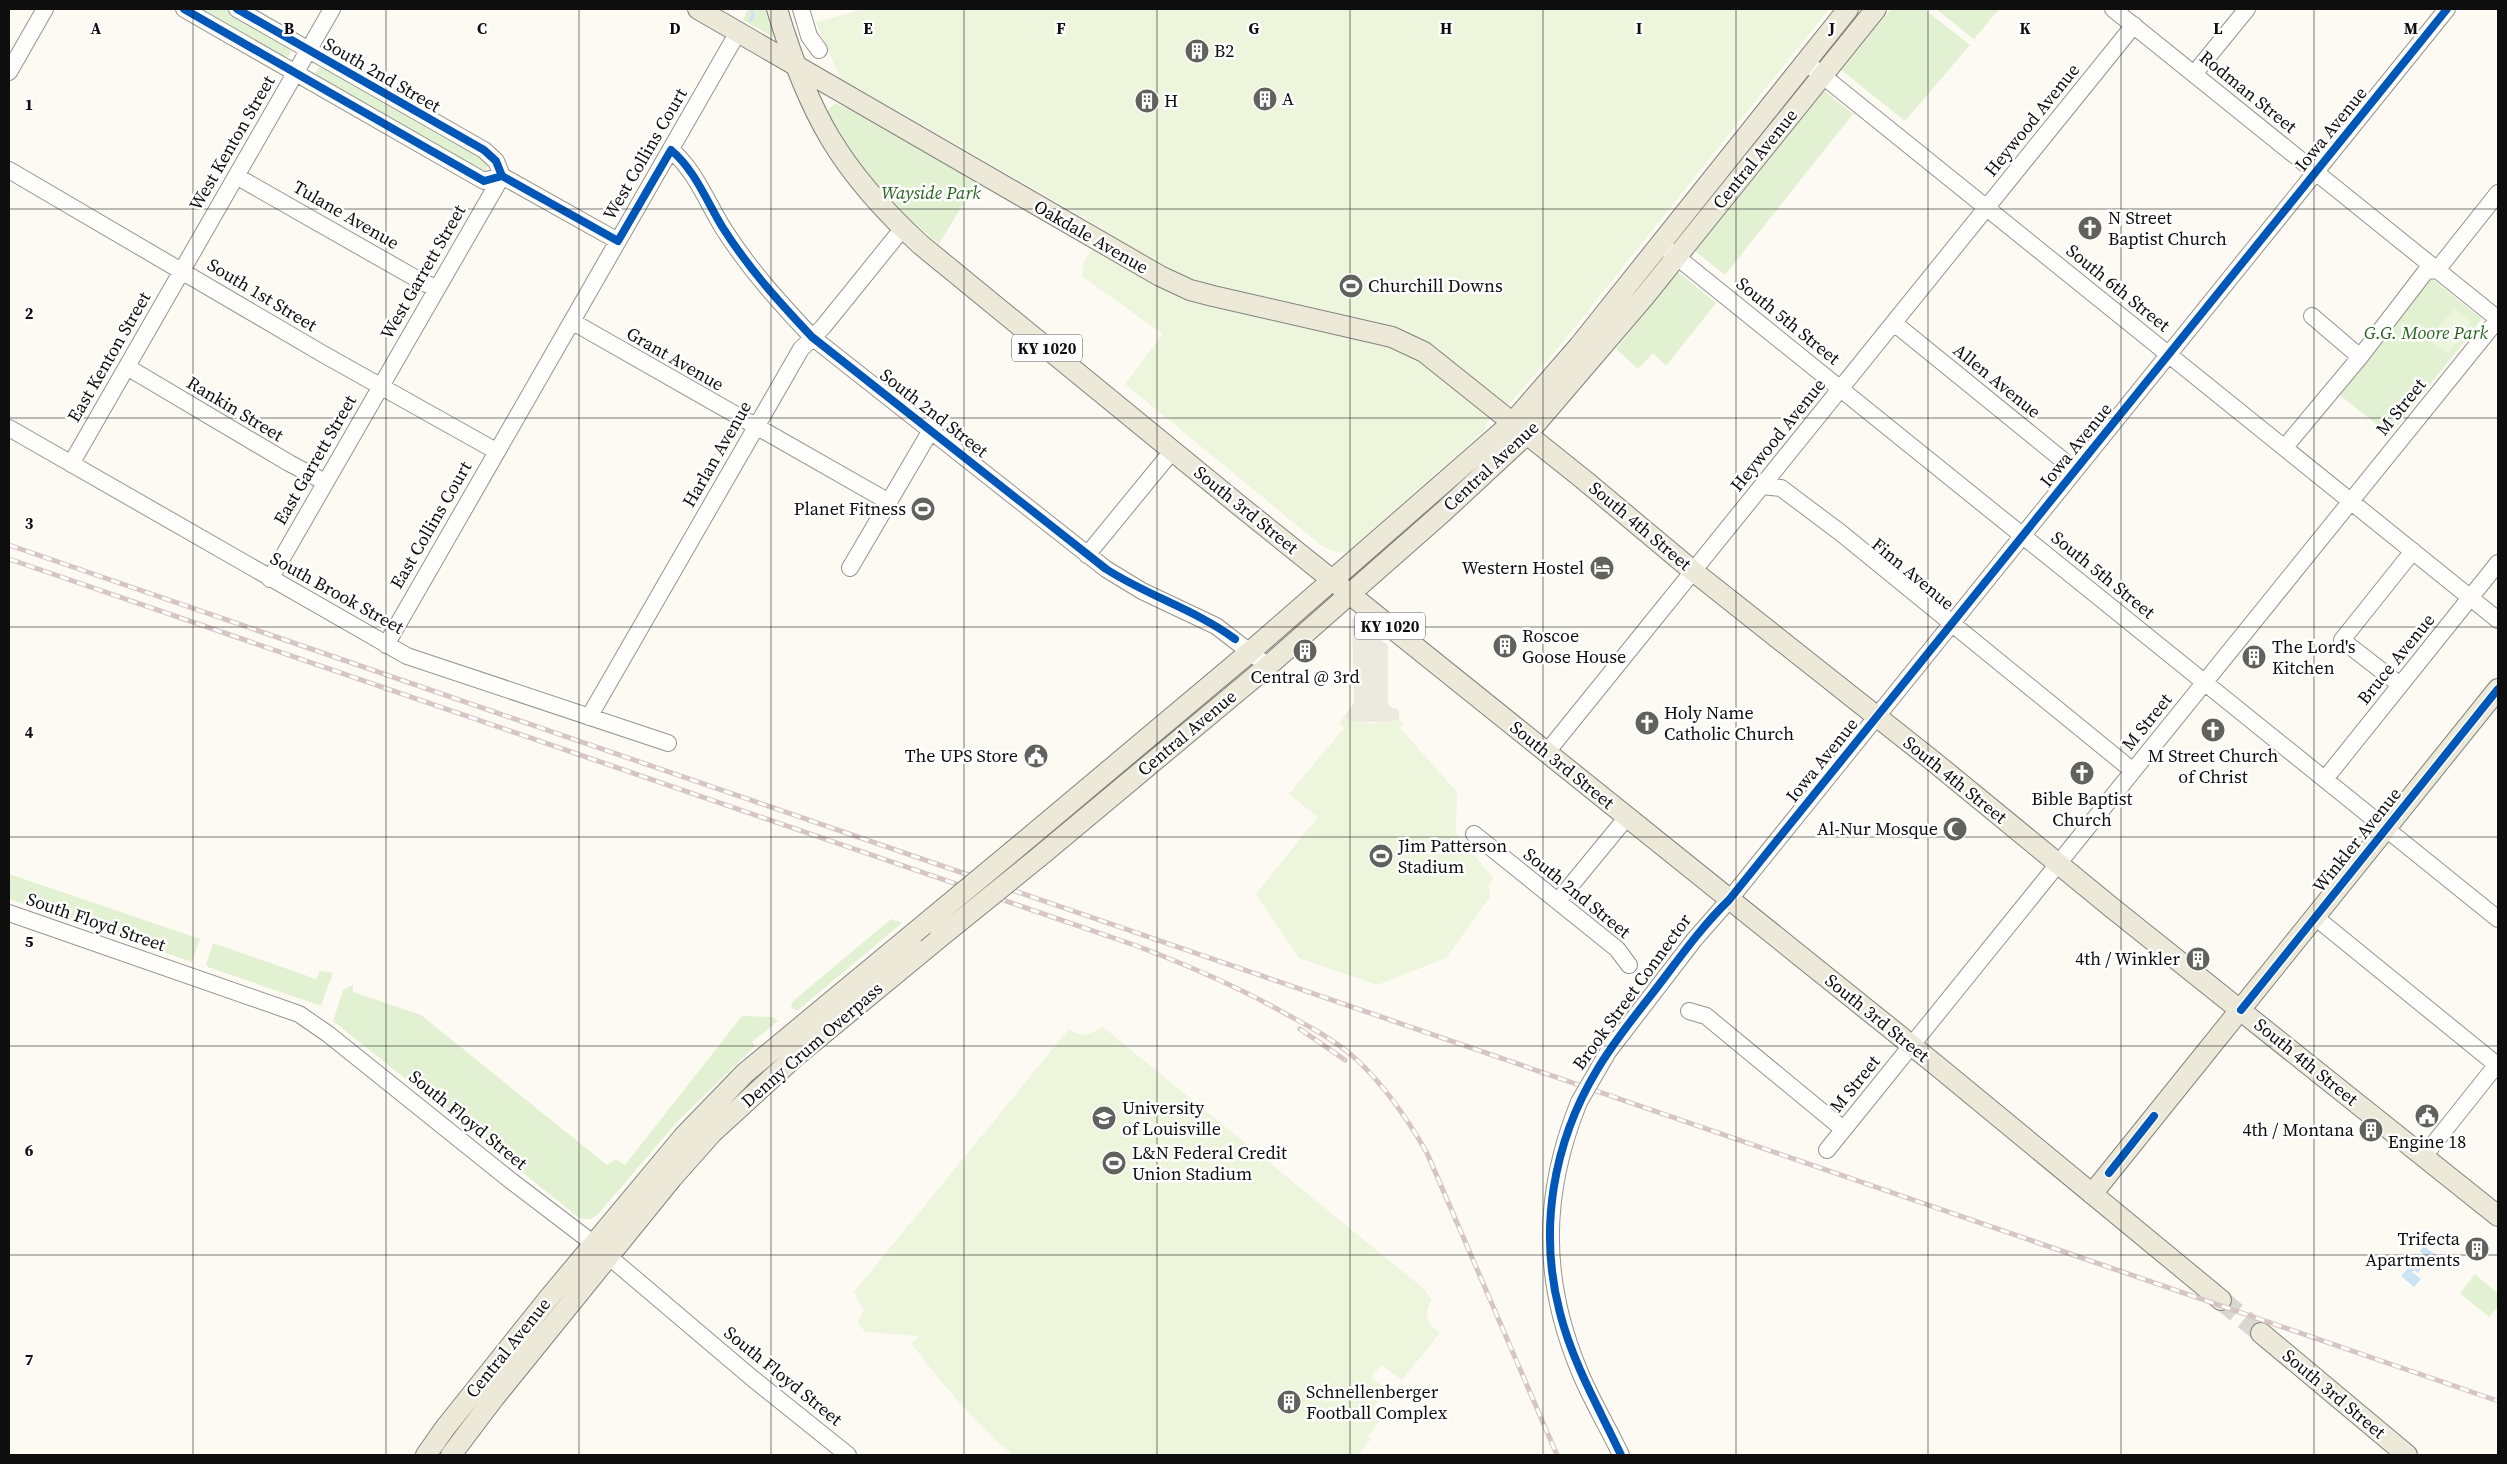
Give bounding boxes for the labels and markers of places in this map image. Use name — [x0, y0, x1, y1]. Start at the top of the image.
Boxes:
building icon: B2 — [1184, 38, 1210, 64]
place label: B2 — [1214, 38, 1234, 63]
building icon: A — [1252, 86, 1278, 112]
place label: A — [1282, 86, 1294, 111]
building icon: H — [1134, 88, 1160, 114]
place label: H — [1164, 88, 1178, 113]
place label: N Street Baptist Church — [2108, 205, 2227, 251]
church icon: N Street Baptist Church — [2077, 215, 2103, 241]
sports icon: Churchill Downs — [1338, 273, 1364, 299]
place label: Churchill Downs — [1368, 273, 1503, 298]
place label: Planet Fitness — [794, 496, 906, 521]
sports icon: Planet Fitness — [910, 496, 936, 522]
place label: Western Hostel — [1461, 555, 1584, 580]
hotel icon: Western Hostel — [1589, 555, 1615, 581]
place label: Roscoe Goose House — [1522, 623, 1626, 669]
building icon: Roscoe Goose House — [1492, 633, 1518, 659]
place label: The Lord's Kitchen — [2272, 634, 2356, 680]
building icon: Central @ 3rd — [1292, 638, 1318, 664]
building icon: The Lord's Kitchen — [2241, 644, 2267, 670]
place label: Central @ 3rd — [1250, 664, 1360, 689]
place label: Holy Name Catholic Church — [1664, 700, 1794, 746]
church icon: Holy Name Catholic Church — [1634, 710, 1660, 736]
church icon: M Street Church of Christ — [2200, 717, 2226, 743]
place label: The UPS Store — [905, 743, 1018, 768]
public building icon: The UPS Store — [1023, 743, 1049, 769]
place label: M Street Church of Christ — [2148, 743, 2278, 789]
church icon: Bible Baptist Church — [2069, 760, 2095, 786]
place label: Bible Baptist Church — [2032, 786, 2133, 832]
place label: Al-Nur Mosque — [1817, 816, 1938, 841]
mosque icon: Al-Nur Mosque — [1942, 816, 1968, 842]
place label: Jim Patterson Stadium — [1397, 833, 1507, 879]
sports icon: Jim Patterson Stadium — [1368, 843, 1394, 869]
place label: 4th / Winkler — [2075, 946, 2180, 971]
building icon: 4th / Winkler — [2185, 946, 2211, 972]
place label: University of Louisville — [1122, 1095, 1221, 1141]
public building icon: Engine 18 — [2414, 1103, 2440, 1129]
school or university icon: University of Louisville — [1091, 1105, 1117, 1131]
place label: 4th / Montana — [2242, 1117, 2355, 1142]
building icon: 4th / Montana — [2358, 1117, 2384, 1143]
place label: Engine 18 — [2388, 1129, 2466, 1154]
place label: L&N Federal Credit Union Stadium — [1132, 1140, 1287, 1186]
sports icon: L&N Federal Credit Union Stadium — [1101, 1150, 1127, 1176]
place label: Trifecta Apartments — [2365, 1226, 2461, 1272]
building icon: Trifecta Apartments — [2464, 1236, 2490, 1262]
place label: Schnellenberger Football Complex — [1306, 1379, 1448, 1425]
building icon: Schnellenberger Football Complex — [1276, 1389, 1302, 1415]

